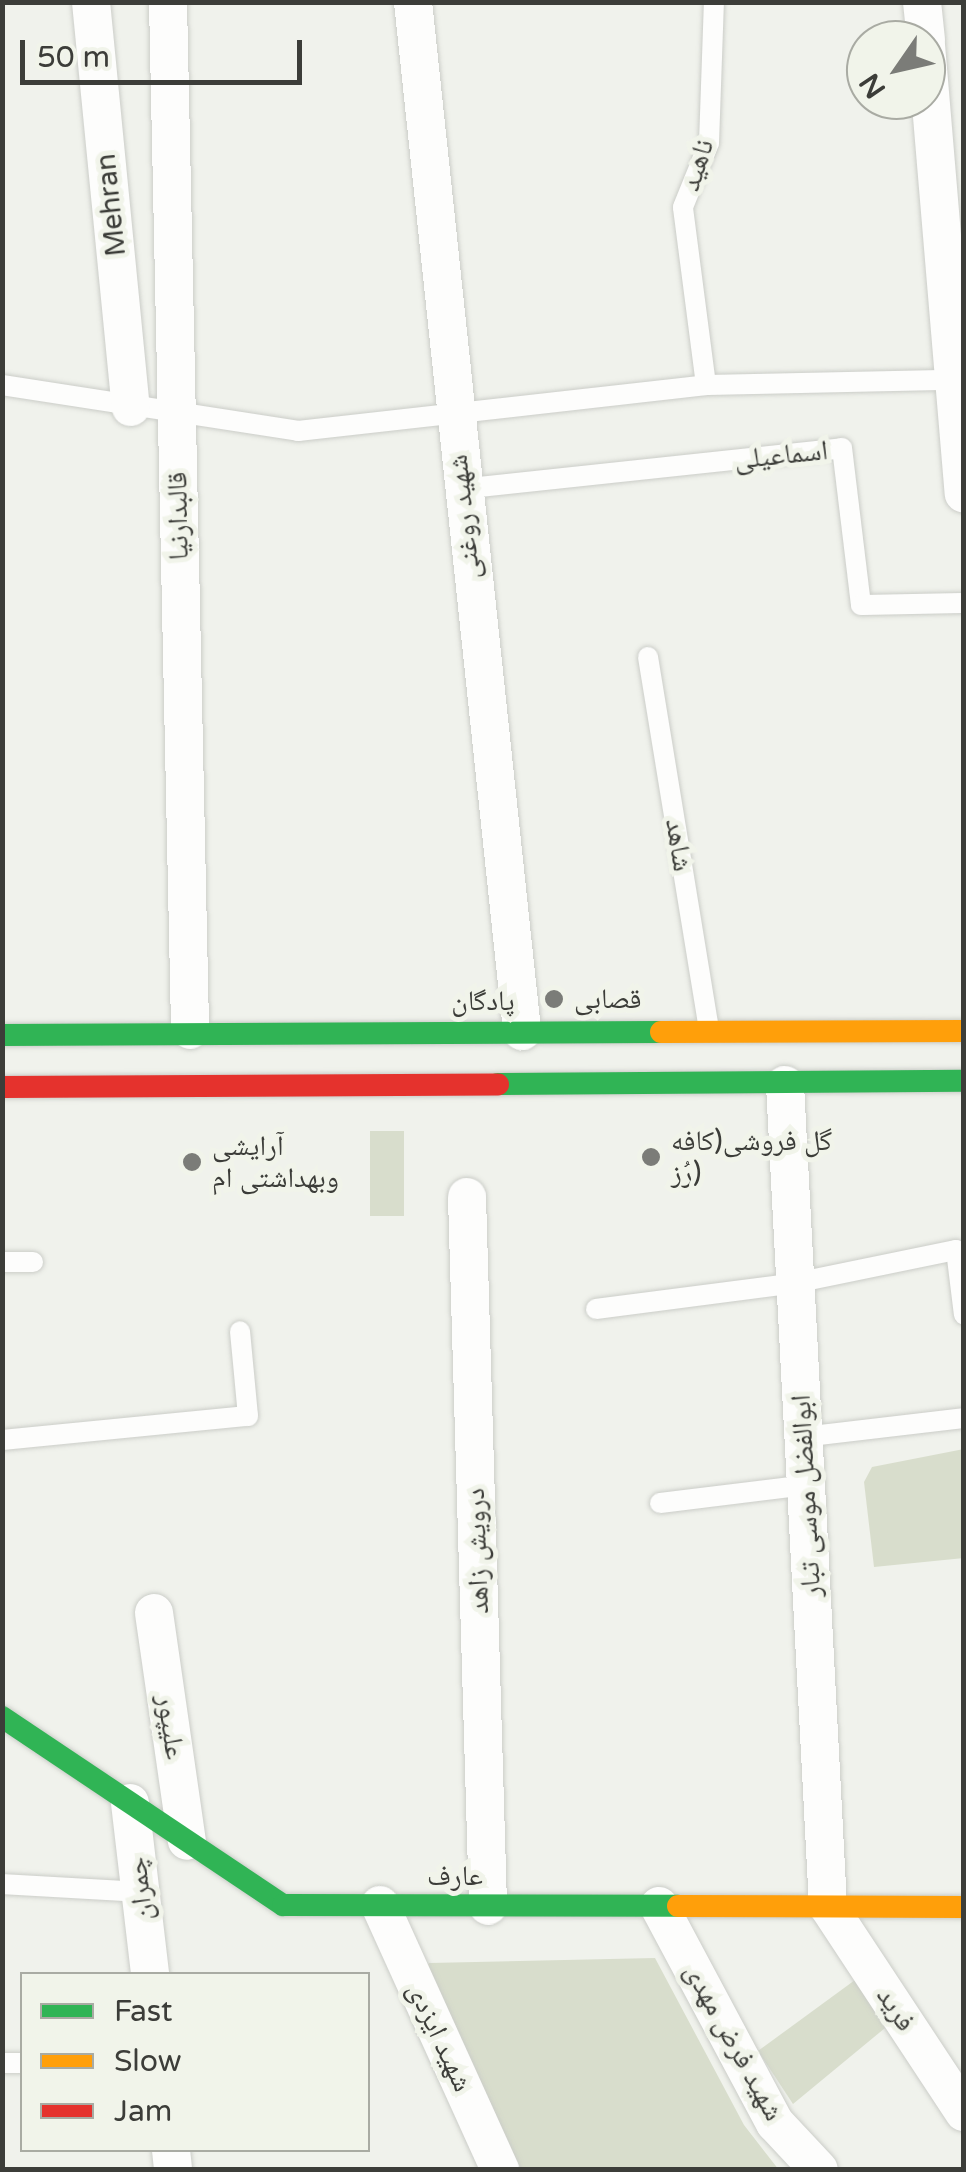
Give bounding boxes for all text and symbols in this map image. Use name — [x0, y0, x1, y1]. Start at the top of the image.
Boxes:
scale bar — [25, 20, 308, 82]
north arrow — [846, 20, 946, 120]
text: 50 m — [37, 39, 110, 76]
text: N — [852, 67, 893, 104]
street label: ناهید — [673, 135, 721, 195]
street label: Mehran — [89, 152, 133, 258]
street label: اسماعيلی — [732, 433, 830, 477]
street label: شهید روغنی — [441, 453, 487, 581]
street label: قالبدارنیا — [160, 471, 196, 561]
street label: شاهد — [658, 816, 700, 874]
place label: قصابی — [574, 982, 642, 1016]
street label: پادگان — [451, 984, 515, 1018]
marker: قصابی — [543, 988, 565, 1010]
place label: گل فروشی(کافه رُز) — [671, 1124, 832, 1190]
place label: آرایشی وبهداشتی ام — [212, 1129, 339, 1195]
marker: گل فروشی(کافه رُز) — [640, 1146, 662, 1168]
marker: آرایشی وبهداشتی ام — [181, 1151, 203, 1173]
street label: ابوالفضل موسی تبار — [784, 1394, 828, 1598]
street label: درویش زاهد — [458, 1488, 496, 1614]
street label: علیپور — [150, 1692, 192, 1762]
street label: چمران — [119, 1855, 161, 1923]
street label: عارف — [427, 1859, 483, 1893]
street label: شهید فرض مهدی — [677, 1957, 791, 2127]
legend — [20, 1972, 370, 2152]
street label: شهید ایزدی — [400, 1977, 480, 2097]
street label: فرید — [869, 1981, 923, 2037]
text: Fast — [114, 1993, 173, 2030]
text: Slow — [114, 2043, 182, 2080]
text: Jam — [114, 2093, 172, 2130]

